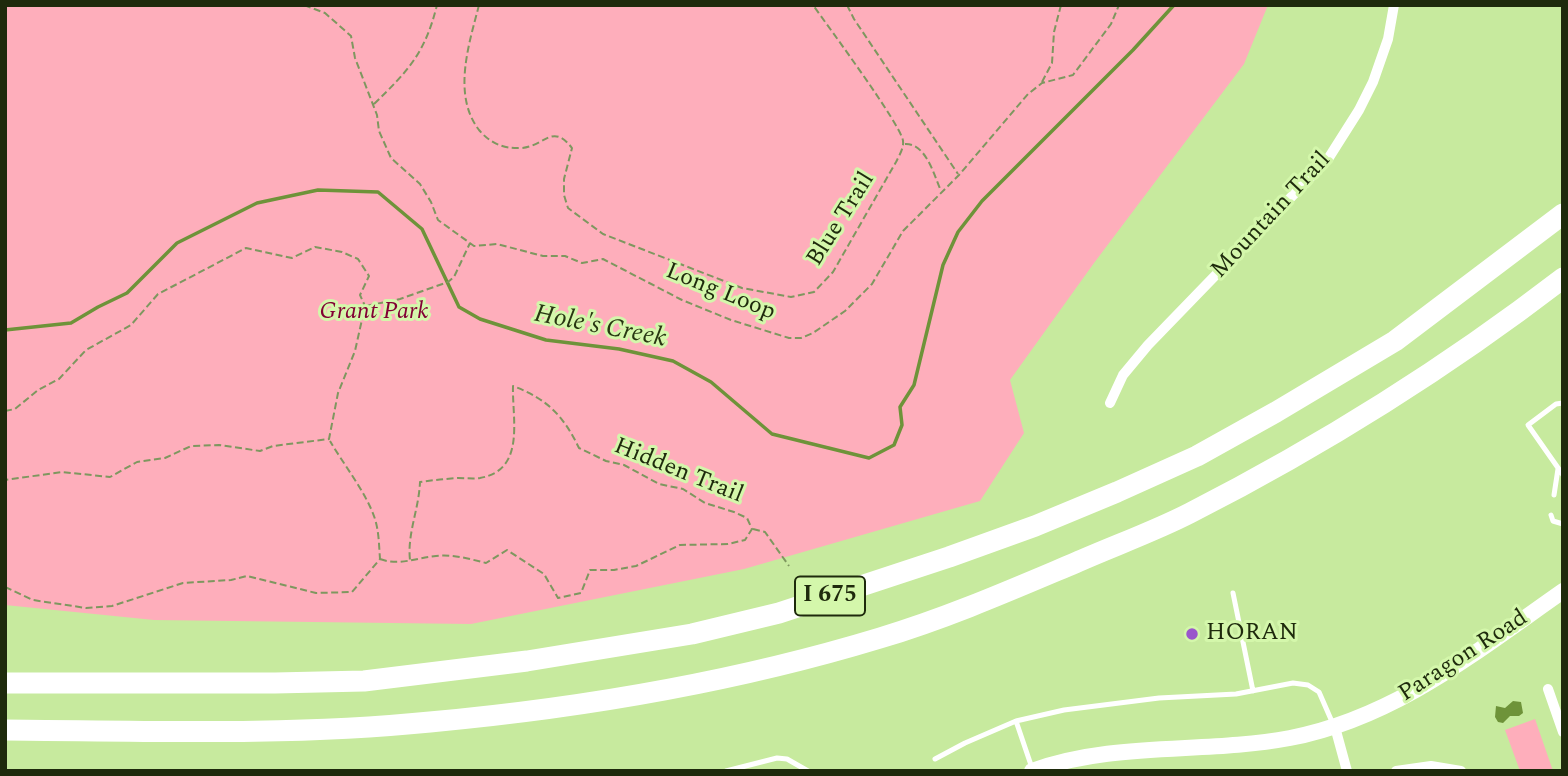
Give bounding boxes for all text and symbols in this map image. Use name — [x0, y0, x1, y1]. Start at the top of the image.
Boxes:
street label: Mountain Trail — [1206, 147, 1338, 285]
street label: Blue Trail — [802, 168, 882, 272]
street label: Long Loop — [661, 258, 779, 328]
park label: Grant Park — [319, 299, 429, 327]
water label: Hole's Creek — [531, 300, 669, 356]
street label: Hidden Trail — [609, 433, 747, 511]
road number: I 675 — [795, 576, 865, 616]
street label: Paragon Road — [1394, 605, 1534, 709]
place label: HORAN — [1206, 620, 1298, 648]
marker: HORAN — [1184, 626, 1200, 642]

